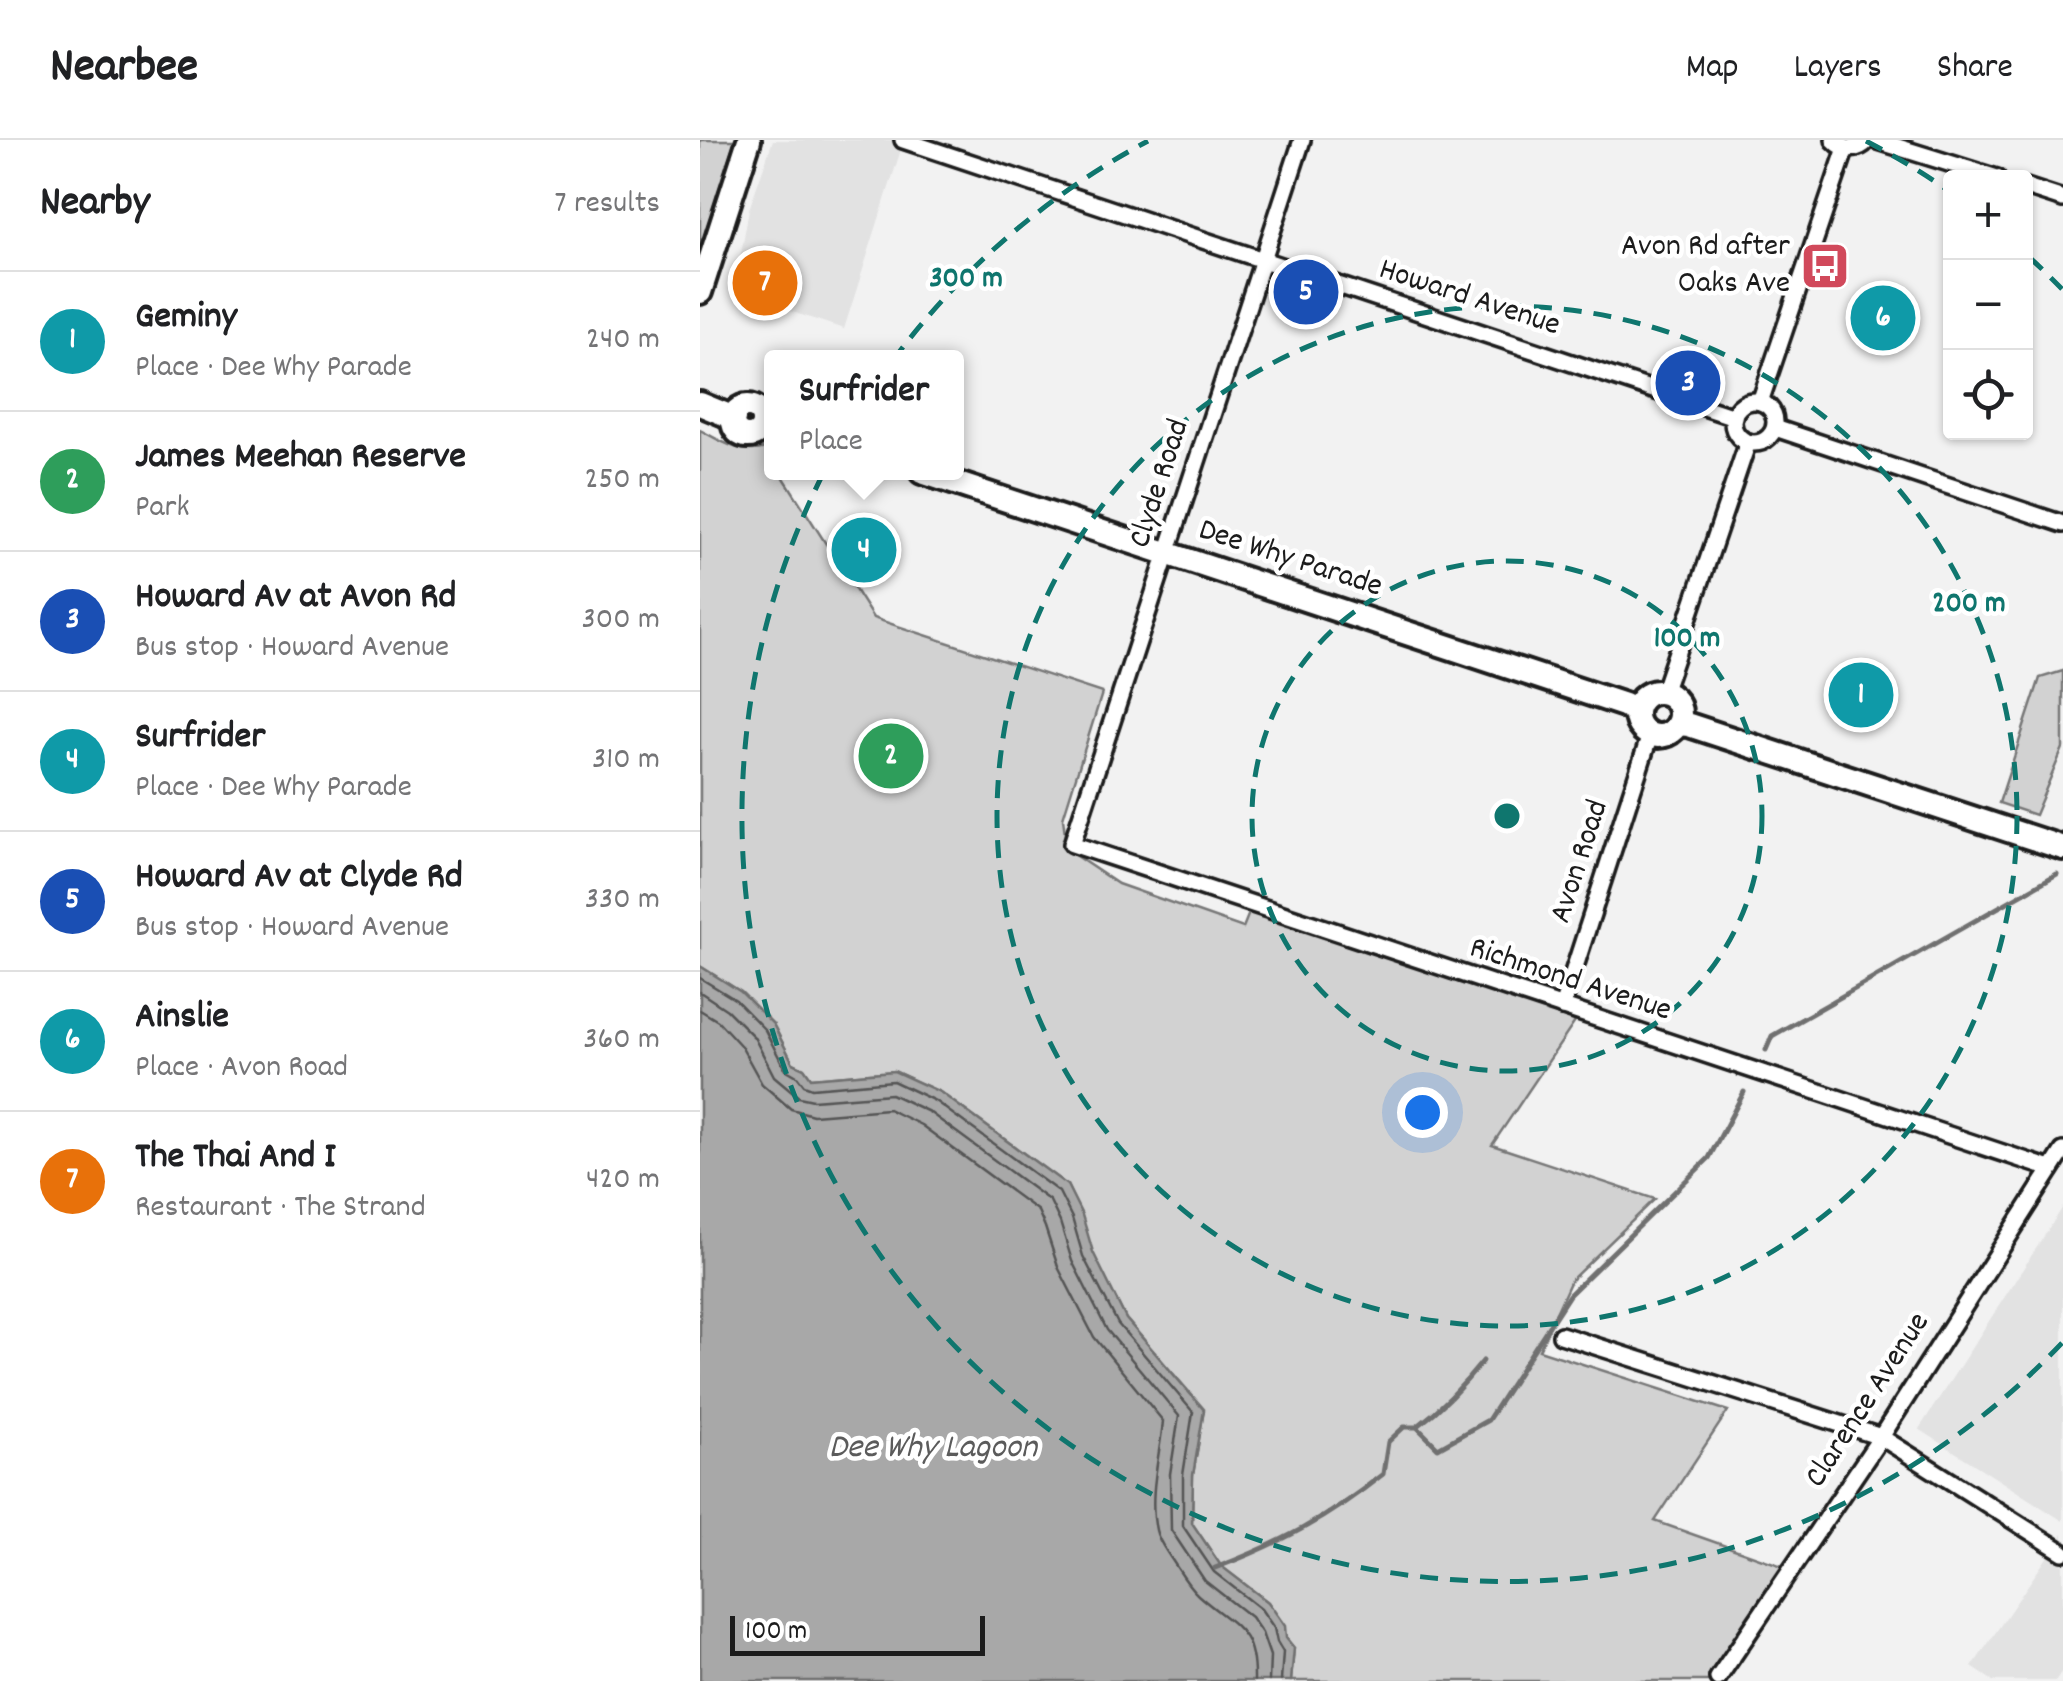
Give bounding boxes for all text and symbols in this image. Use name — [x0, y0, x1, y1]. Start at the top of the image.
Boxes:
text: Nearbee — [50, 35, 198, 104]
text: Map — [1686, 44, 1739, 94]
text: Layers — [1794, 44, 1882, 94]
text: Share — [1937, 44, 2013, 94]
map controls — [1943, 170, 2033, 440]
button: + — [1943, 170, 2033, 260]
text: Nearby — [40, 175, 150, 235]
text: 7 results — [554, 182, 660, 228]
place label: Avon Rd after Oaks Ave — [1621, 225, 1790, 308]
bus stop icon: Avon Rd after Oaks Ave — [1799, 240, 1851, 292]
pin: 7 — [732, 246, 798, 320]
street label: Howard Avenue — [1372, 248, 1566, 350]
pin: 5 — [1274, 254, 1338, 330]
text: 300 m — [929, 259, 1003, 302]
button: − — [1943, 260, 2033, 350]
pin: 6 — [1850, 280, 1916, 356]
text: Geminy — [135, 291, 237, 346]
text: 1 — [69, 318, 76, 364]
text: 240 m — [586, 318, 660, 364]
text: Place · Dee Why Parade — [135, 346, 412, 392]
pin: 3 — [1656, 346, 1720, 420]
popup — [764, 350, 964, 480]
button: locate — [1943, 350, 2033, 440]
text: Surfrider — [799, 365, 929, 420]
street label: Clyde Road — [1119, 414, 1203, 554]
text: Place — [799, 420, 863, 466]
text: James Meehan Reserve — [135, 431, 466, 486]
text: 2 — [66, 458, 79, 504]
text: 250 m — [584, 458, 660, 504]
text: Park — [135, 486, 190, 532]
street label: Dee Why Parade — [1192, 509, 1388, 611]
pin: 4 — [832, 512, 896, 588]
text: Howard Av at Avon Rd — [135, 571, 456, 626]
text: 200 m — [1932, 584, 2006, 627]
text: 3 — [65, 598, 80, 644]
text: 300 m — [582, 598, 660, 644]
text: 100 m — [1654, 619, 1720, 662]
text: Bus stop · Howard Avenue — [135, 626, 449, 672]
pin: 1 — [1828, 658, 1894, 732]
text: Surfrider — [135, 711, 265, 766]
pin: 2 — [858, 718, 924, 794]
text: 4 — [66, 738, 79, 784]
text: 310 m — [592, 738, 660, 784]
text: Place · Dee Why Parade — [135, 766, 412, 812]
street label: Avon Road — [1540, 794, 1622, 930]
centre of rings — [1489, 798, 1525, 834]
text: Howard Av at Clyde Rd — [135, 851, 463, 906]
text: 5 — [65, 878, 80, 924]
text: 330 m — [585, 878, 660, 924]
text: Bus stop · Howard Avenue — [135, 906, 449, 952]
street label: Richmond Avenue — [1463, 927, 1677, 1035]
text: Ainslie — [135, 991, 229, 1046]
text: 6 — [65, 1018, 80, 1064]
text: 360 m — [583, 1018, 660, 1064]
text: Place · Avon Road — [135, 1046, 348, 1092]
your location — [1397, 1087, 1448, 1138]
text: The Thai And I — [135, 1131, 336, 1186]
text: 7 — [66, 1158, 79, 1204]
text: 420 m — [586, 1158, 660, 1204]
text: Restaurant · The Strand — [135, 1186, 426, 1232]
street label: Clarence Avenue — [1795, 1304, 1943, 1498]
water label: Dee Why Lagoon — [829, 1424, 1039, 1474]
scale bar — [730, 1611, 985, 1656]
text: 100 m — [745, 1613, 807, 1653]

